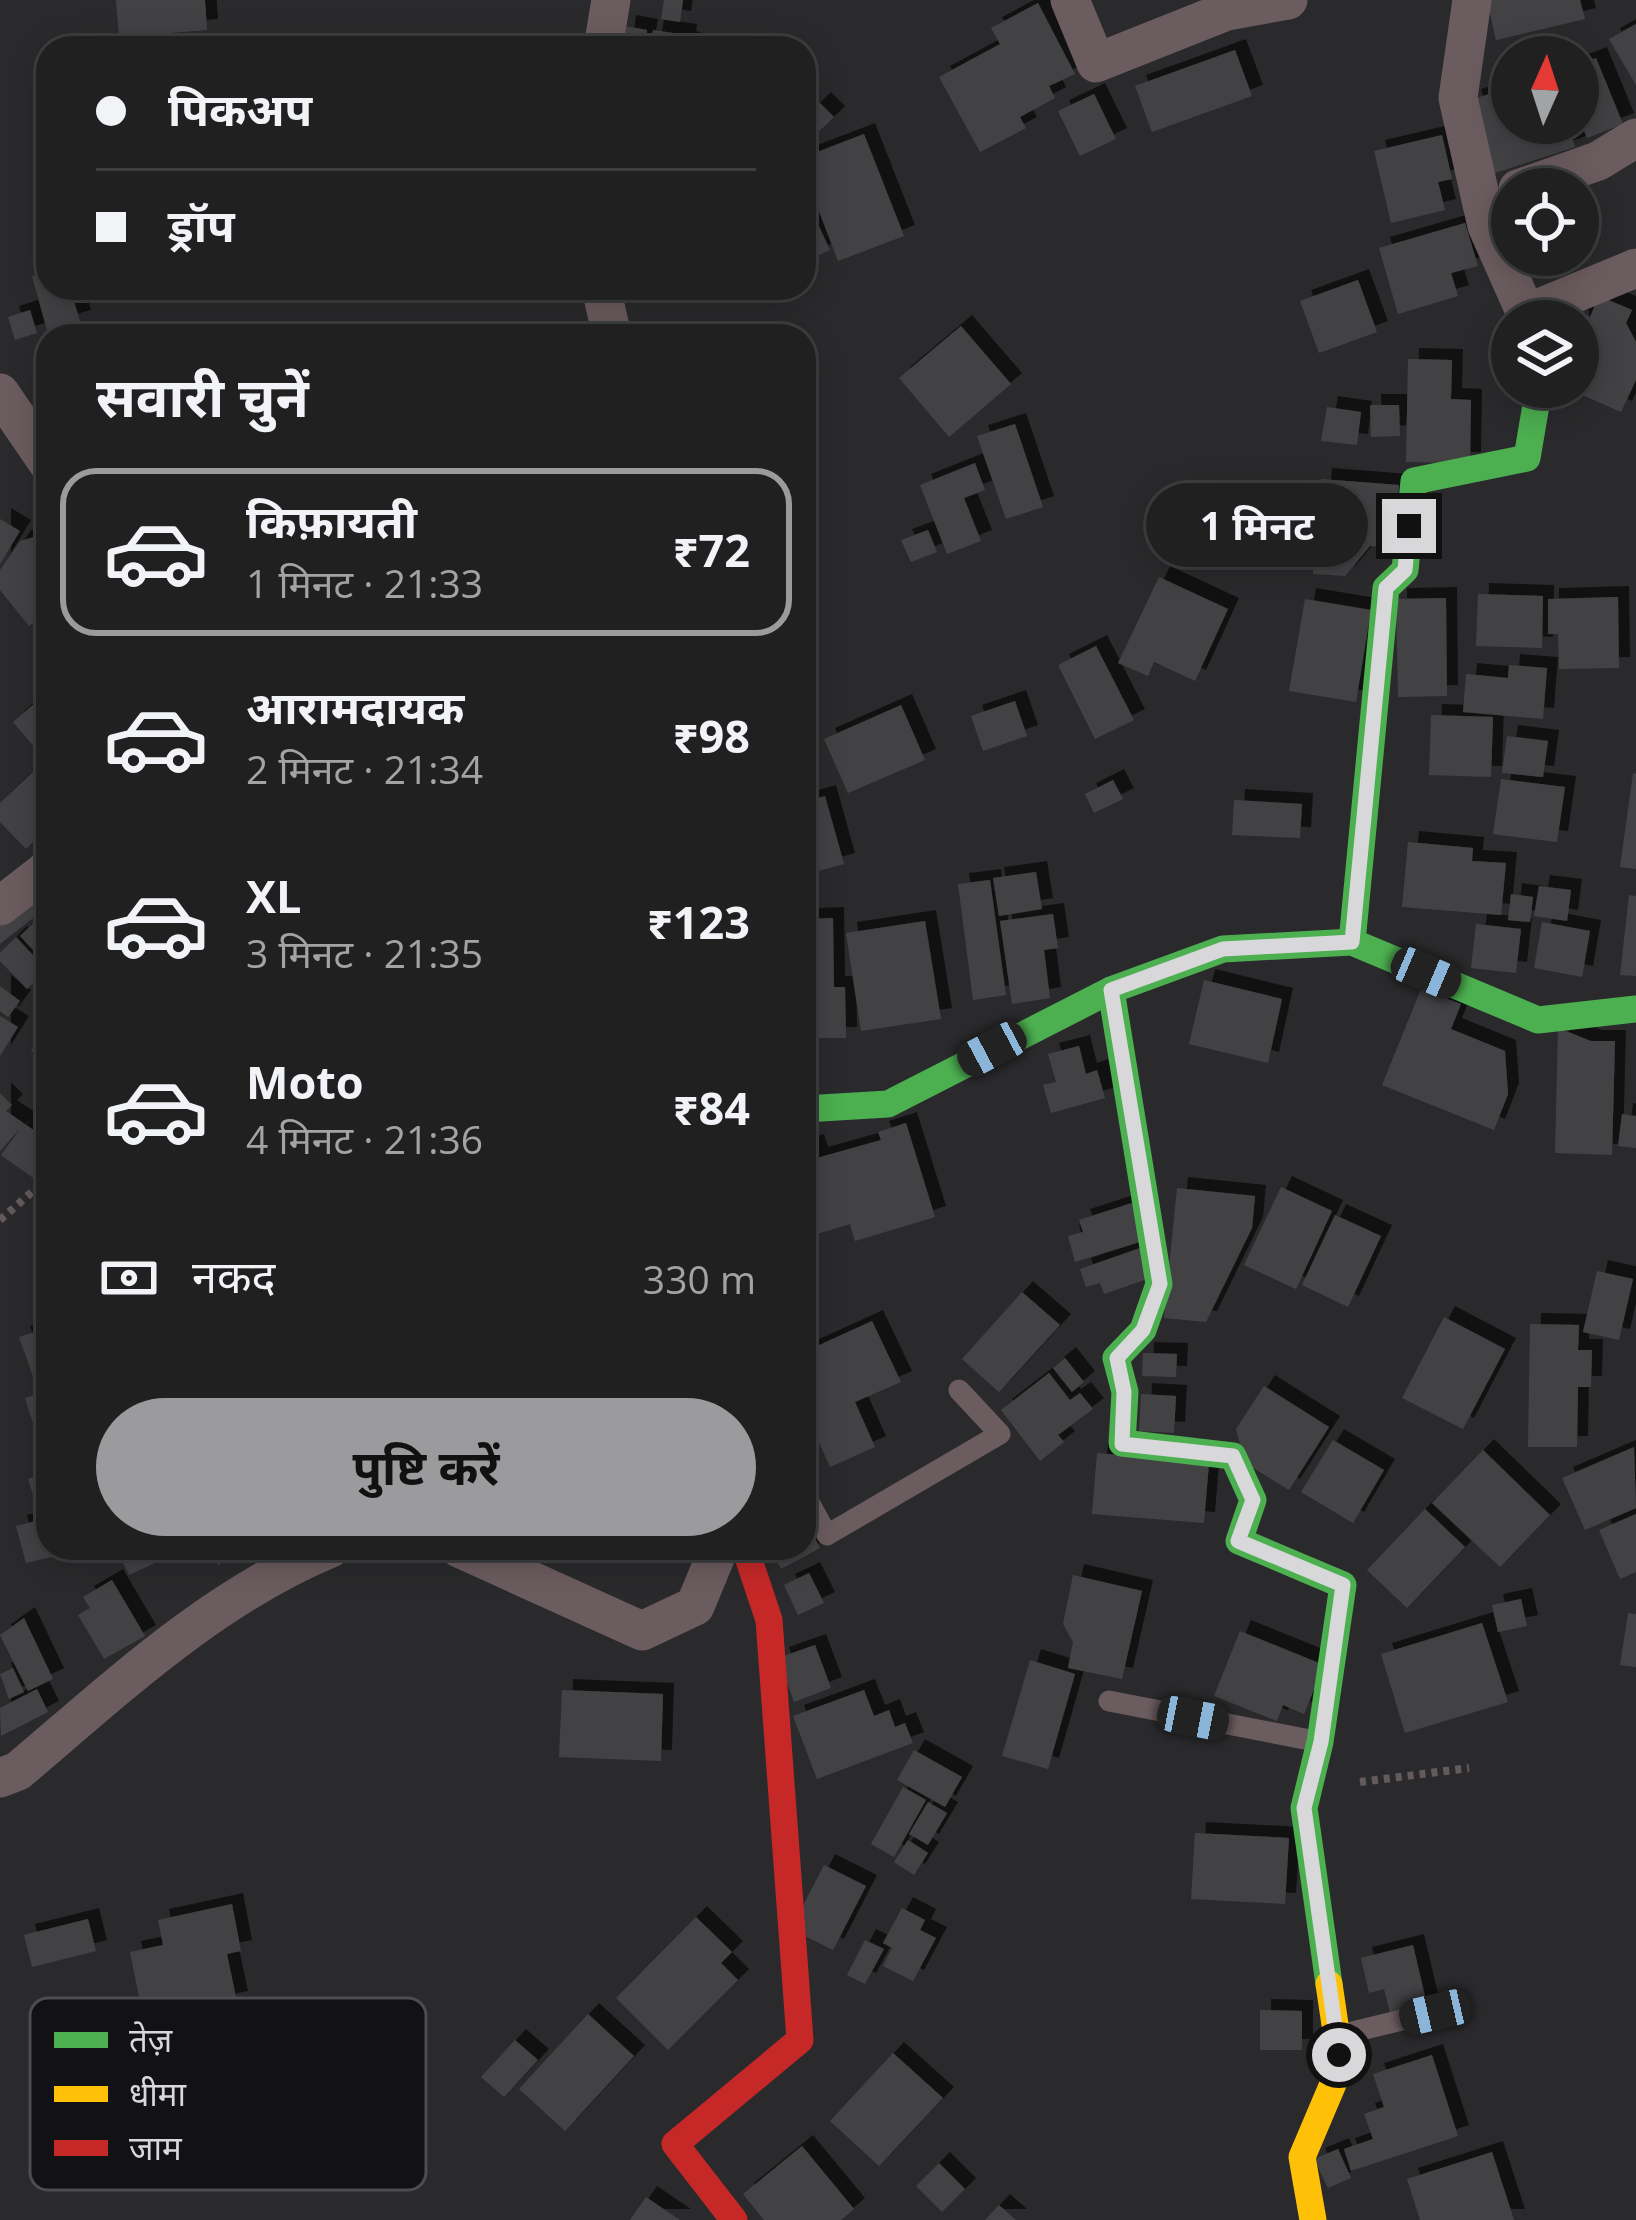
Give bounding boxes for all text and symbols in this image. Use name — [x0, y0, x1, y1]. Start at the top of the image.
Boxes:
north arrow — [1491, 36, 1599, 144]
map controls — [1491, 36, 1599, 408]
text: पिकअप — [168, 78, 312, 139]
button: locate — [1491, 168, 1599, 276]
text: ड्रॉप — [168, 194, 235, 255]
button: layers — [1491, 300, 1599, 408]
text: सवारी चुनें — [96, 359, 309, 433]
callout: 1 मिनट — [1145, 484, 1367, 568]
text: किफ़ायती — [246, 490, 417, 551]
icon: car — [102, 498, 210, 606]
text: 1 मिनट — [1200, 498, 1314, 551]
route end — [1382, 499, 1436, 553]
text: ₹72 — [673, 519, 750, 580]
text: 1 मिनट · 21:33 — [246, 556, 483, 609]
text: आरामदायक — [246, 676, 464, 737]
icon: car — [102, 684, 210, 792]
text: ₹98 — [673, 705, 750, 766]
text: 2 मिनट · 21:34 — [246, 742, 483, 795]
text: XL — [246, 865, 301, 926]
icon: car — [102, 870, 210, 978]
text: ₹123 — [647, 891, 750, 952]
text: 3 मिनट · 21:35 — [246, 926, 483, 979]
car — [1386, 942, 1466, 1004]
car — [952, 1016, 1032, 1082]
text: Moto — [246, 1051, 364, 1112]
icon: car — [102, 1056, 210, 1164]
text: ₹84 — [673, 1077, 750, 1138]
text: 4 मिनट · 21:36 — [246, 1112, 483, 1165]
icon: cash — [96, 1245, 162, 1311]
text: नकद — [192, 1245, 275, 1306]
text: 330 m — [643, 1252, 756, 1305]
button: पुष्टि करें — [96, 1398, 756, 1536]
car — [1154, 1693, 1232, 1743]
car — [1396, 1986, 1474, 2038]
legend — [30, 1998, 426, 2190]
text: तेज़ — [129, 2017, 173, 2062]
route start — [1312, 2028, 1366, 2082]
text: धीमा — [129, 2071, 188, 2116]
text: जाम — [129, 2125, 183, 2170]

